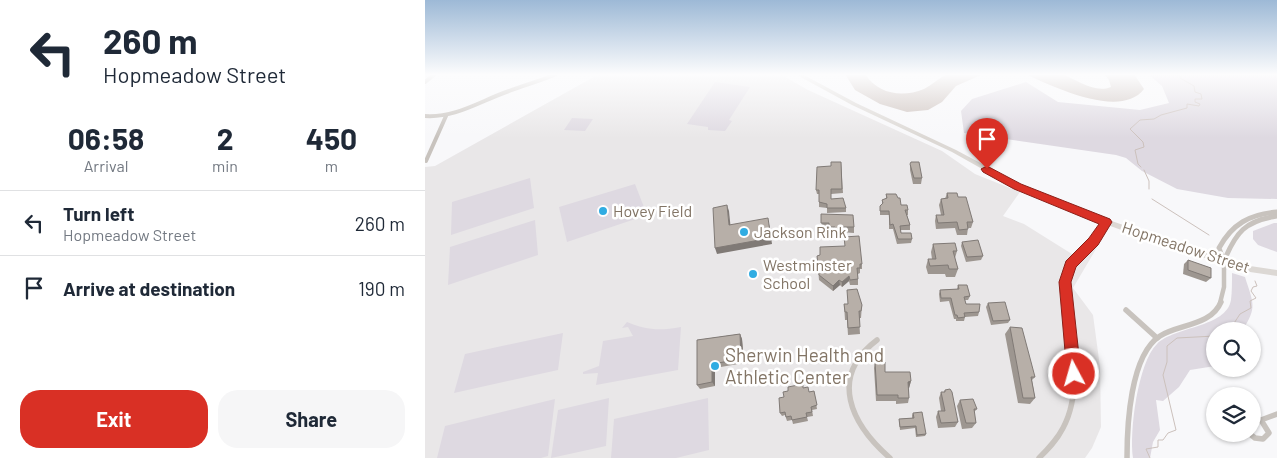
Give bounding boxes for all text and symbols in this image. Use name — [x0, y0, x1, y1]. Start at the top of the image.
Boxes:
text: 260 m — [103, 19, 198, 61]
icon: left — [20, 20, 85, 85]
text: Hopmeadow Street — [103, 61, 286, 87]
pin — [966, 118, 1008, 169]
text: 06:58 — [68, 120, 144, 156]
text: 2 — [217, 120, 233, 156]
text: 450 — [306, 120, 357, 156]
icon: arrive — [973, 125, 1001, 153]
text: Arrival — [84, 156, 128, 175]
text: min — [212, 156, 238, 175]
text: m — [325, 156, 338, 175]
place label: Hovey Field — [613, 201, 692, 220]
text: Turn left — [63, 202, 134, 225]
marker: Hovey Field — [597, 205, 609, 217]
icon: left — [20, 209, 48, 237]
text: 260 m — [355, 212, 405, 235]
street label: Hopmeadow Street — [1120, 217, 1252, 276]
place label: Jackson Rink — [754, 222, 846, 241]
text: Hopmeadow Street — [63, 225, 196, 244]
marker: Jackson Rink — [738, 226, 750, 238]
place label: Westminster School — [763, 255, 852, 292]
marker: Westminster School — [747, 268, 759, 280]
icon: arrive — [20, 274, 48, 302]
text: Arrive at destination — [63, 277, 235, 300]
text: 190 m — [358, 277, 405, 300]
map controls — [1206, 322, 1261, 442]
button: search — [1206, 322, 1261, 377]
place label: Sherwin Health and Athletic Center — [725, 343, 884, 388]
position arrow — [1047, 347, 1099, 399]
marker: Sherwin Health and Athletic Center — [709, 360, 721, 372]
button: layers — [1206, 387, 1261, 442]
button: Exit — [20, 390, 208, 448]
button: Share — [218, 390, 405, 448]

